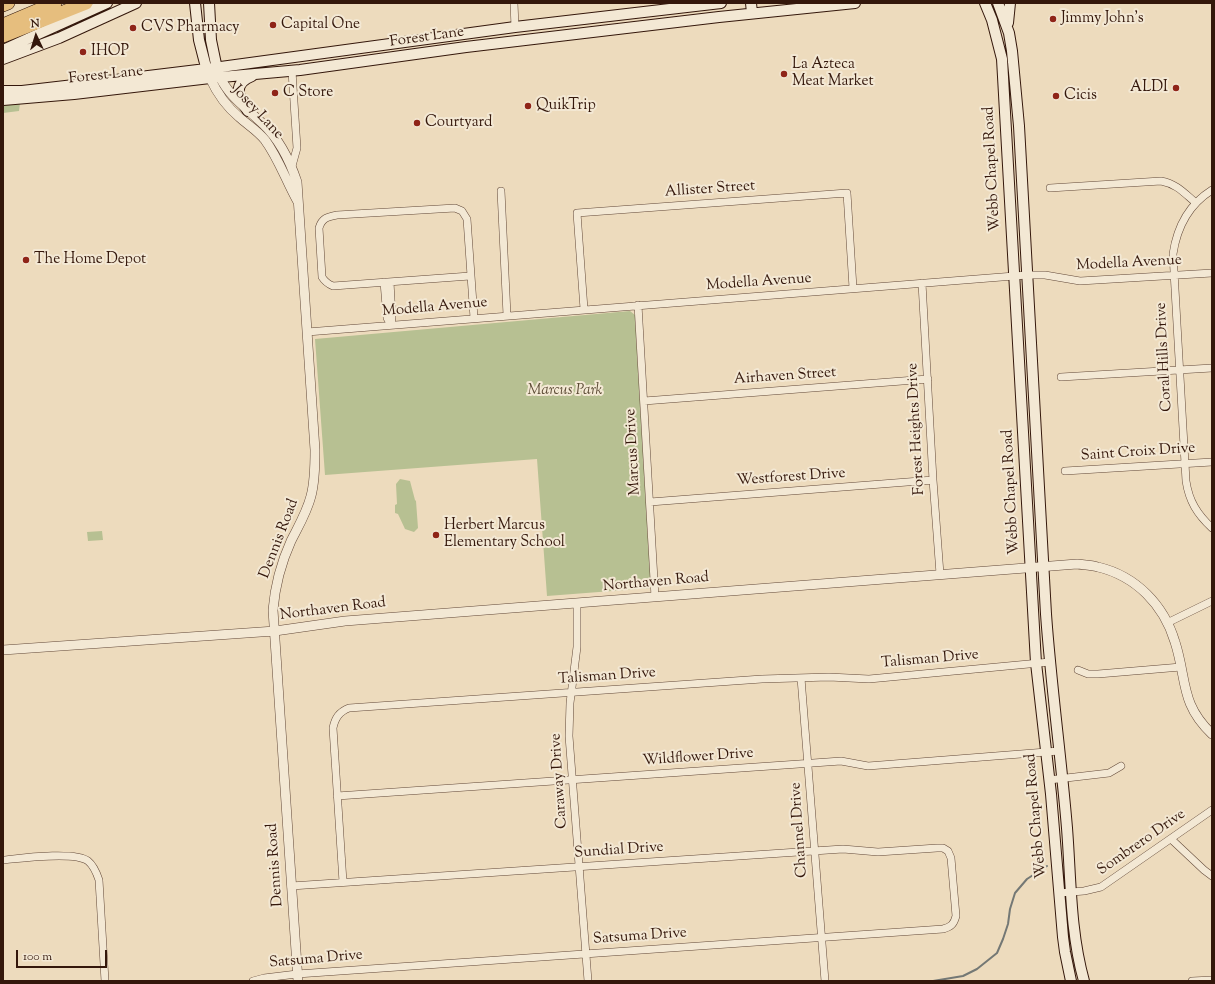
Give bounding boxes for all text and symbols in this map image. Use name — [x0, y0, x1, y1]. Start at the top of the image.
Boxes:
place label: Jimmy John's — [1061, 10, 1144, 28]
marker: Jimmy John's — [1048, 14, 1058, 24]
north arrow — [16, 16, 56, 56]
text: N — [30, 16, 40, 32]
place label: Capital One — [281, 16, 360, 34]
place label: CVS Pharmacy — [141, 19, 239, 37]
marker: Capital One — [268, 20, 278, 30]
marker: CVS Pharmacy — [128, 23, 138, 33]
street label: Forest Lane — [389, 24, 465, 52]
place label: IHOP — [91, 43, 129, 61]
marker: IHOP — [78, 47, 88, 57]
place label: La Azteca Meat Market — [792, 56, 874, 91]
street label: Forest Lane — [68, 63, 144, 89]
marker: La Azteca Meat Market — [779, 69, 789, 79]
place label: ALDI — [1130, 79, 1168, 97]
street label: Josey Lane — [227, 82, 287, 144]
marker: ALDI — [1171, 83, 1181, 93]
place label: C Store — [283, 84, 333, 102]
place label: Cicis — [1064, 87, 1097, 105]
marker: C Store — [270, 88, 280, 98]
marker: Cicis — [1051, 91, 1061, 101]
place label: QuikTrip — [536, 97, 596, 115]
marker: QuikTrip — [523, 101, 533, 111]
street label: Webb Chapel Road — [981, 106, 1005, 232]
place label: Courtyard — [425, 114, 493, 132]
marker: Courtyard — [412, 118, 422, 128]
street label: Allister Street — [664, 178, 756, 202]
place label: The Home Depot — [34, 251, 146, 269]
street label: Modella Avenue — [1076, 252, 1182, 276]
marker: The Home Depot — [21, 255, 31, 265]
street label: Modella Avenue — [706, 270, 812, 296]
street label: Modella Avenue — [382, 294, 488, 322]
street label: Coral Hills Drive — [1153, 302, 1177, 412]
street label: Forest Heights Drive — [905, 362, 929, 496]
street label: Airhaven Street — [733, 364, 837, 390]
park label: Marcus Park — [528, 382, 602, 400]
street label: Marcus Drive — [623, 408, 645, 496]
street label: Webb Chapel Road — [1000, 429, 1024, 555]
street label: Saint Croix Drive — [1080, 440, 1196, 466]
street label: Westforest Drive — [736, 465, 846, 491]
street label: Dennis Road — [257, 497, 303, 581]
place label: Herbert Marcus Elementary School — [444, 517, 565, 552]
marker: Herbert Marcus Elementary School — [431, 530, 441, 540]
street label: Northaven Road — [602, 569, 710, 597]
street label: Northaven Road — [279, 595, 387, 625]
street label: Talisman Drive — [880, 647, 980, 673]
street label: Talisman Drive — [558, 665, 656, 689]
street label: Caraway Drive — [548, 733, 572, 829]
street label: Wildflower Drive — [642, 745, 754, 771]
street label: Webb Chapel Road — [1023, 753, 1051, 879]
street label: Channel Drive — [788, 782, 812, 878]
street label: Sombrero Drive — [1095, 806, 1189, 880]
street label: Dennis Road — [264, 823, 288, 907]
street label: Sundial Drive — [574, 839, 664, 863]
street label: Satsuma Drive — [592, 925, 688, 949]
scale bar — [18, 942, 109, 968]
street label: Satsuma Drive — [268, 947, 364, 973]
text: 100 m — [23, 948, 52, 966]

